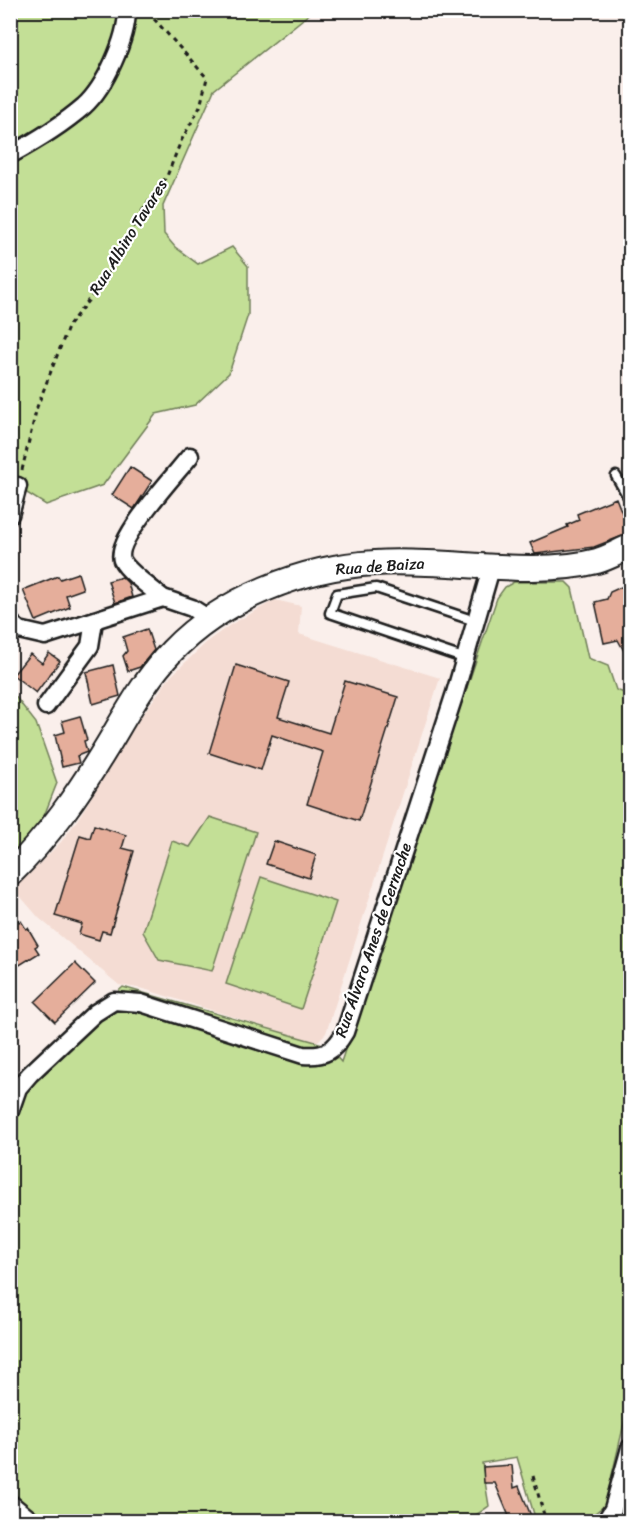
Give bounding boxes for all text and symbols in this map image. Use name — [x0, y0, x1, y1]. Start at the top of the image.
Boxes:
street label: Rua Albino Tavares — [81, 173, 175, 301]
street label: Rua de Baiza — [335, 548, 425, 584]
street label: Rua Álvaro Anes de Cernache — [326, 838, 420, 1041]

